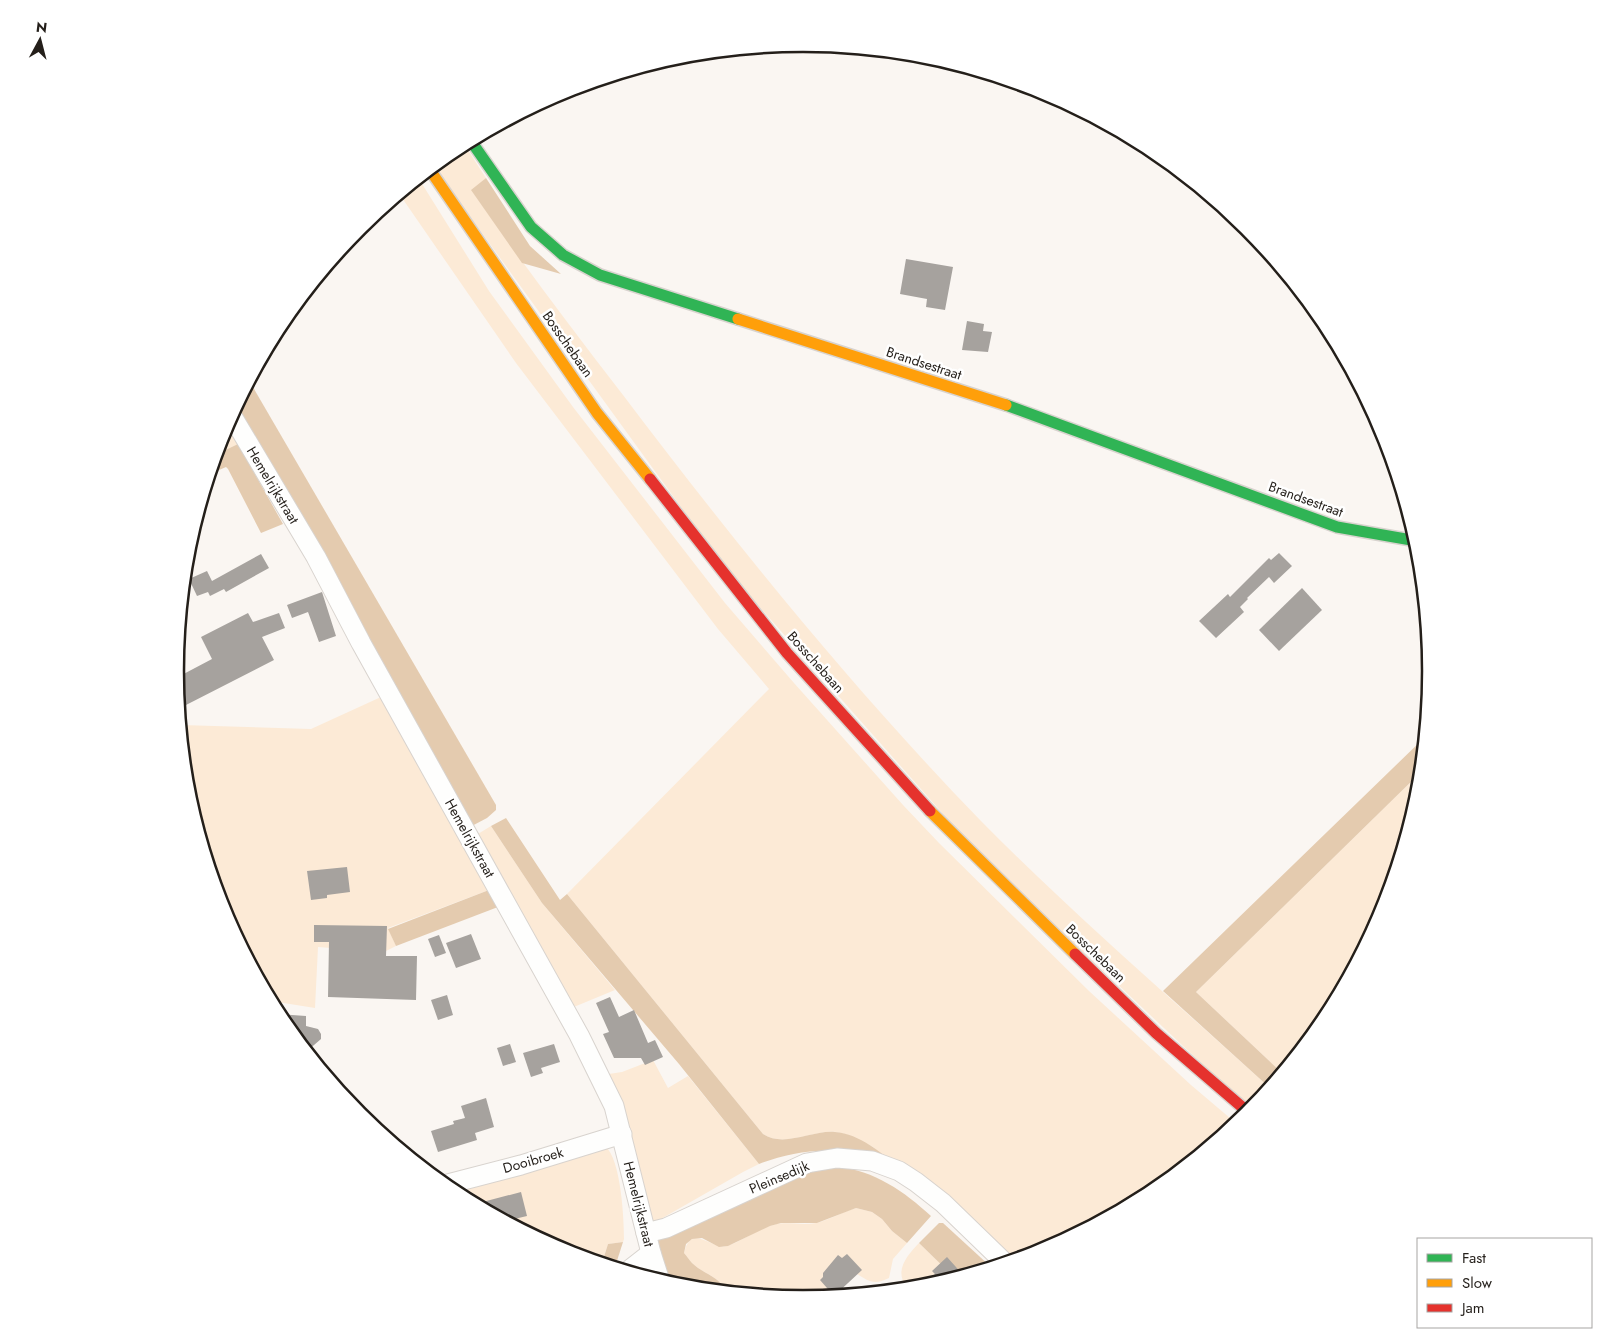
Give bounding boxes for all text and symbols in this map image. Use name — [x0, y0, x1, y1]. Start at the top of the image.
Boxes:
north arrow — [15, 15, 65, 65]
text: N — [35, 16, 48, 38]
street label: Bosschebaan — [538, 307, 598, 381]
street label: Brandsestraat — [884, 341, 965, 385]
street label: Hemelrijkstraat — [242, 442, 304, 528]
street label: Brandsestraat — [1266, 476, 1347, 522]
street label: Bosschebaan — [783, 627, 849, 697]
street label: Hemelrijkstraat — [440, 795, 500, 882]
street label: Bosschebaan — [1061, 919, 1131, 987]
street label: Dooibroek — [500, 1142, 566, 1178]
street label: Pleinsedijk — [746, 1155, 813, 1199]
street label: Hemelrijkstraat — [619, 1159, 659, 1249]
legend — [1417, 1238, 1592, 1328]
text: Fast — [1462, 1247, 1486, 1269]
text: Slow — [1462, 1272, 1493, 1294]
text: Jam — [1460, 1297, 1485, 1319]

